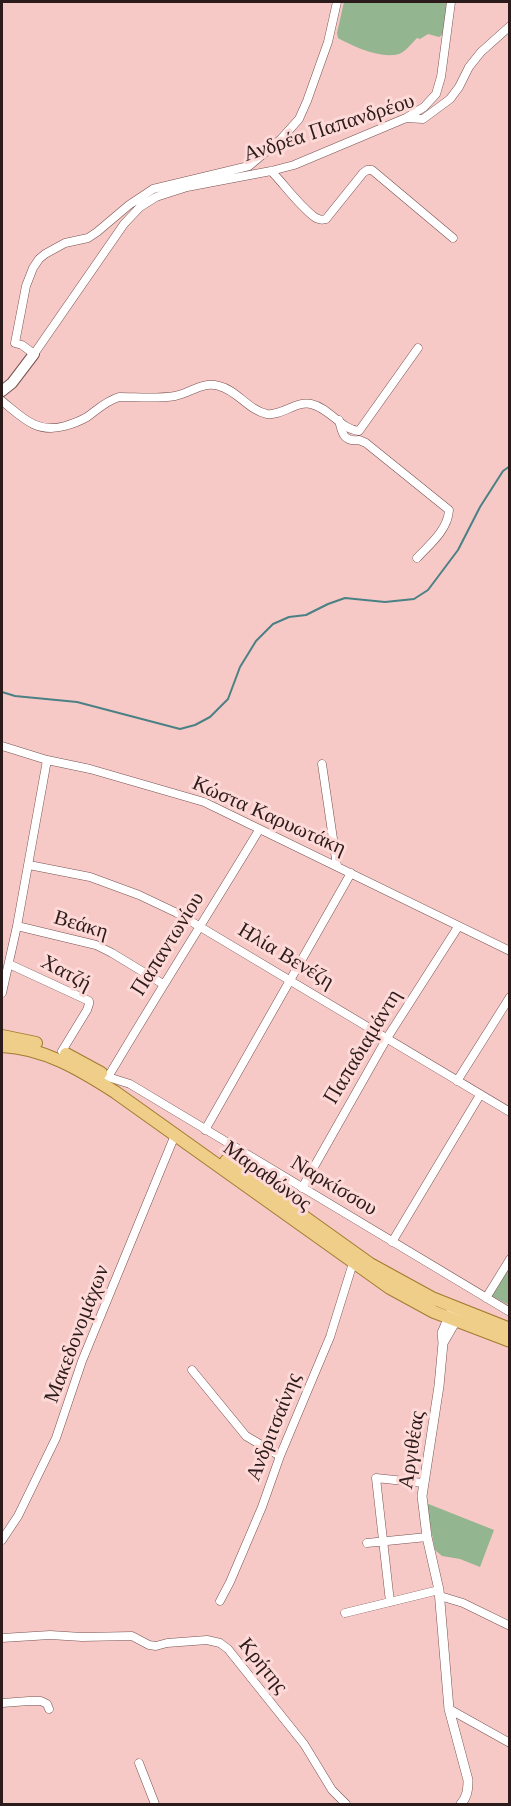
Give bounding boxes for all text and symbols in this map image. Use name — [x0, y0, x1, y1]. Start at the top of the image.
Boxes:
street label: Ανδρέα Παπανδρέου — [240, 88, 418, 168]
street label: Κώστα Καρυωτάκη — [188, 771, 350, 861]
street label: Παπαντωνίου — [126, 887, 210, 1001]
street label: Βεάκη — [51, 905, 111, 945]
street label: Ηλία Βενέζη — [233, 918, 339, 994]
street label: Χατζή — [36, 949, 96, 997]
street label: Παπαδιαμάντη — [319, 985, 407, 1109]
street label: Μαραθώνος — [218, 1135, 316, 1217]
street label: Ναρκίσσου — [286, 1150, 382, 1222]
street label: Μακεδονομάχων — [39, 1262, 115, 1406]
street label: Ανδριτσαίνης — [241, 1369, 307, 1485]
street label: Αργιθέας — [393, 1409, 431, 1491]
street label: Κρήτης — [233, 1633, 293, 1699]

